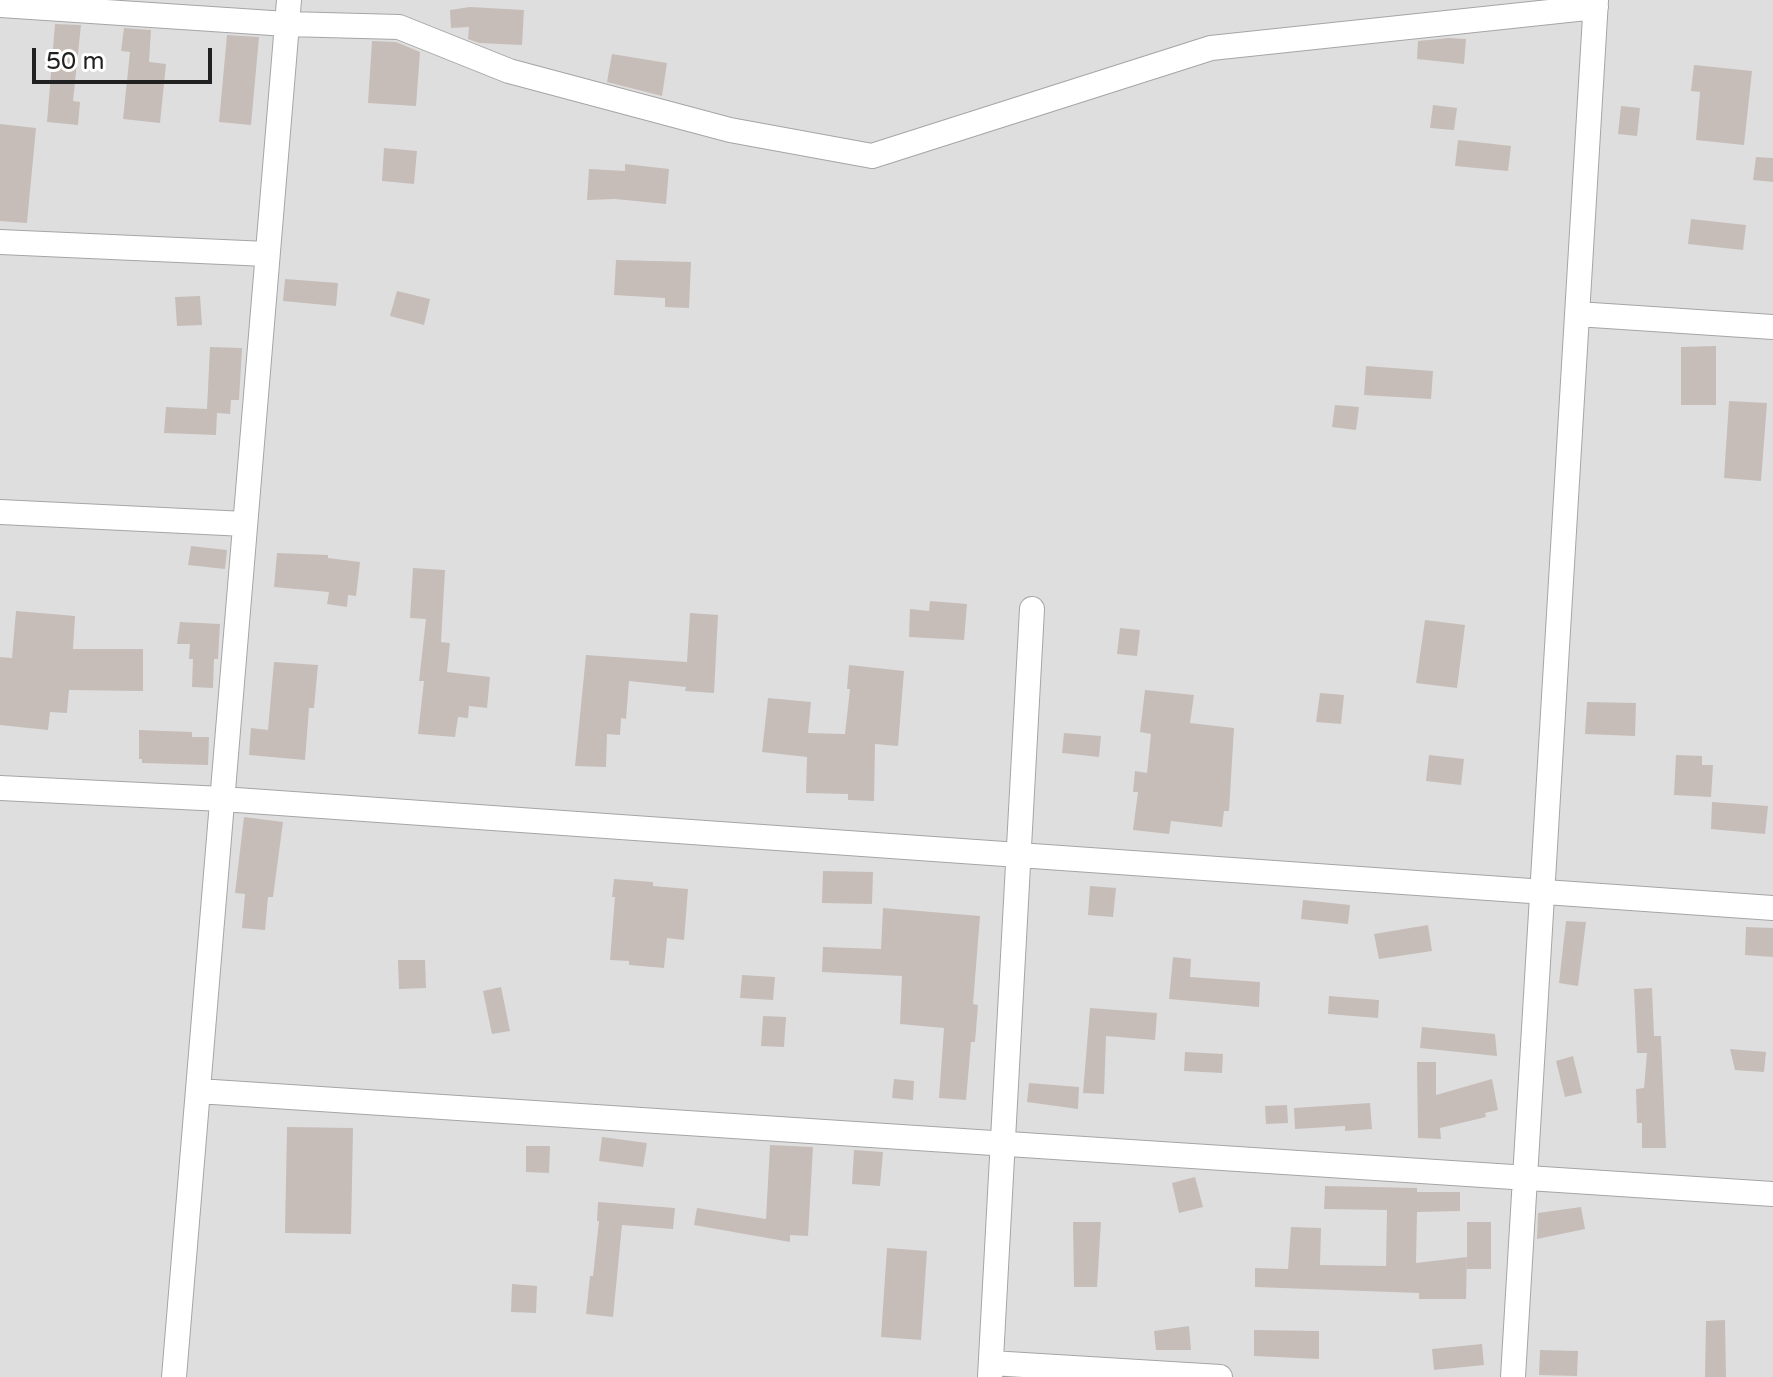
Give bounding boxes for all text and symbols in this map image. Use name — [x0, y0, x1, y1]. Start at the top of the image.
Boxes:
scale bar — [36, 32, 216, 82]
text: 50 m — [46, 47, 104, 76]

